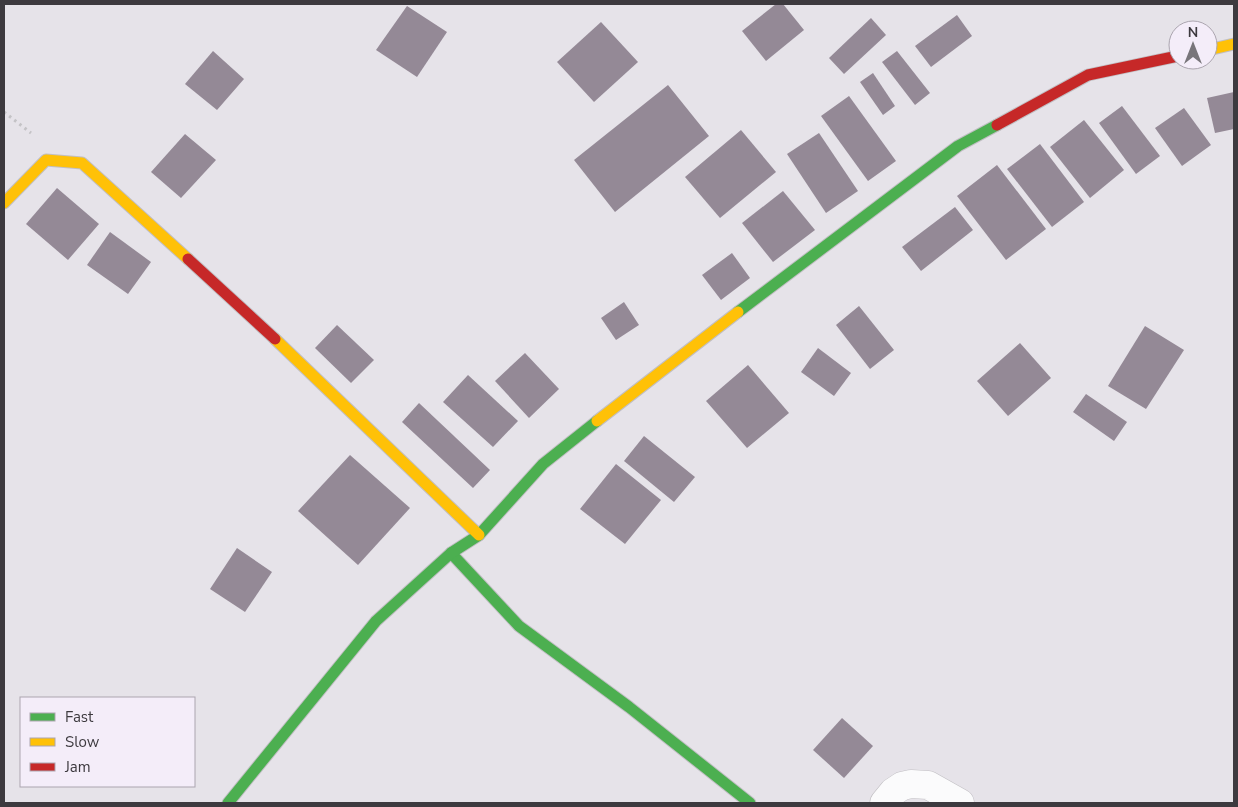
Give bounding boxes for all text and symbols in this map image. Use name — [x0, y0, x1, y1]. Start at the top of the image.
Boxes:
north arrow — [1168, 20, 1218, 70]
text: N — [1188, 23, 1198, 42]
legend — [20, 697, 195, 787]
text: Fast — [65, 707, 94, 727]
text: Slow — [65, 732, 100, 752]
text: Jam — [64, 757, 91, 777]

